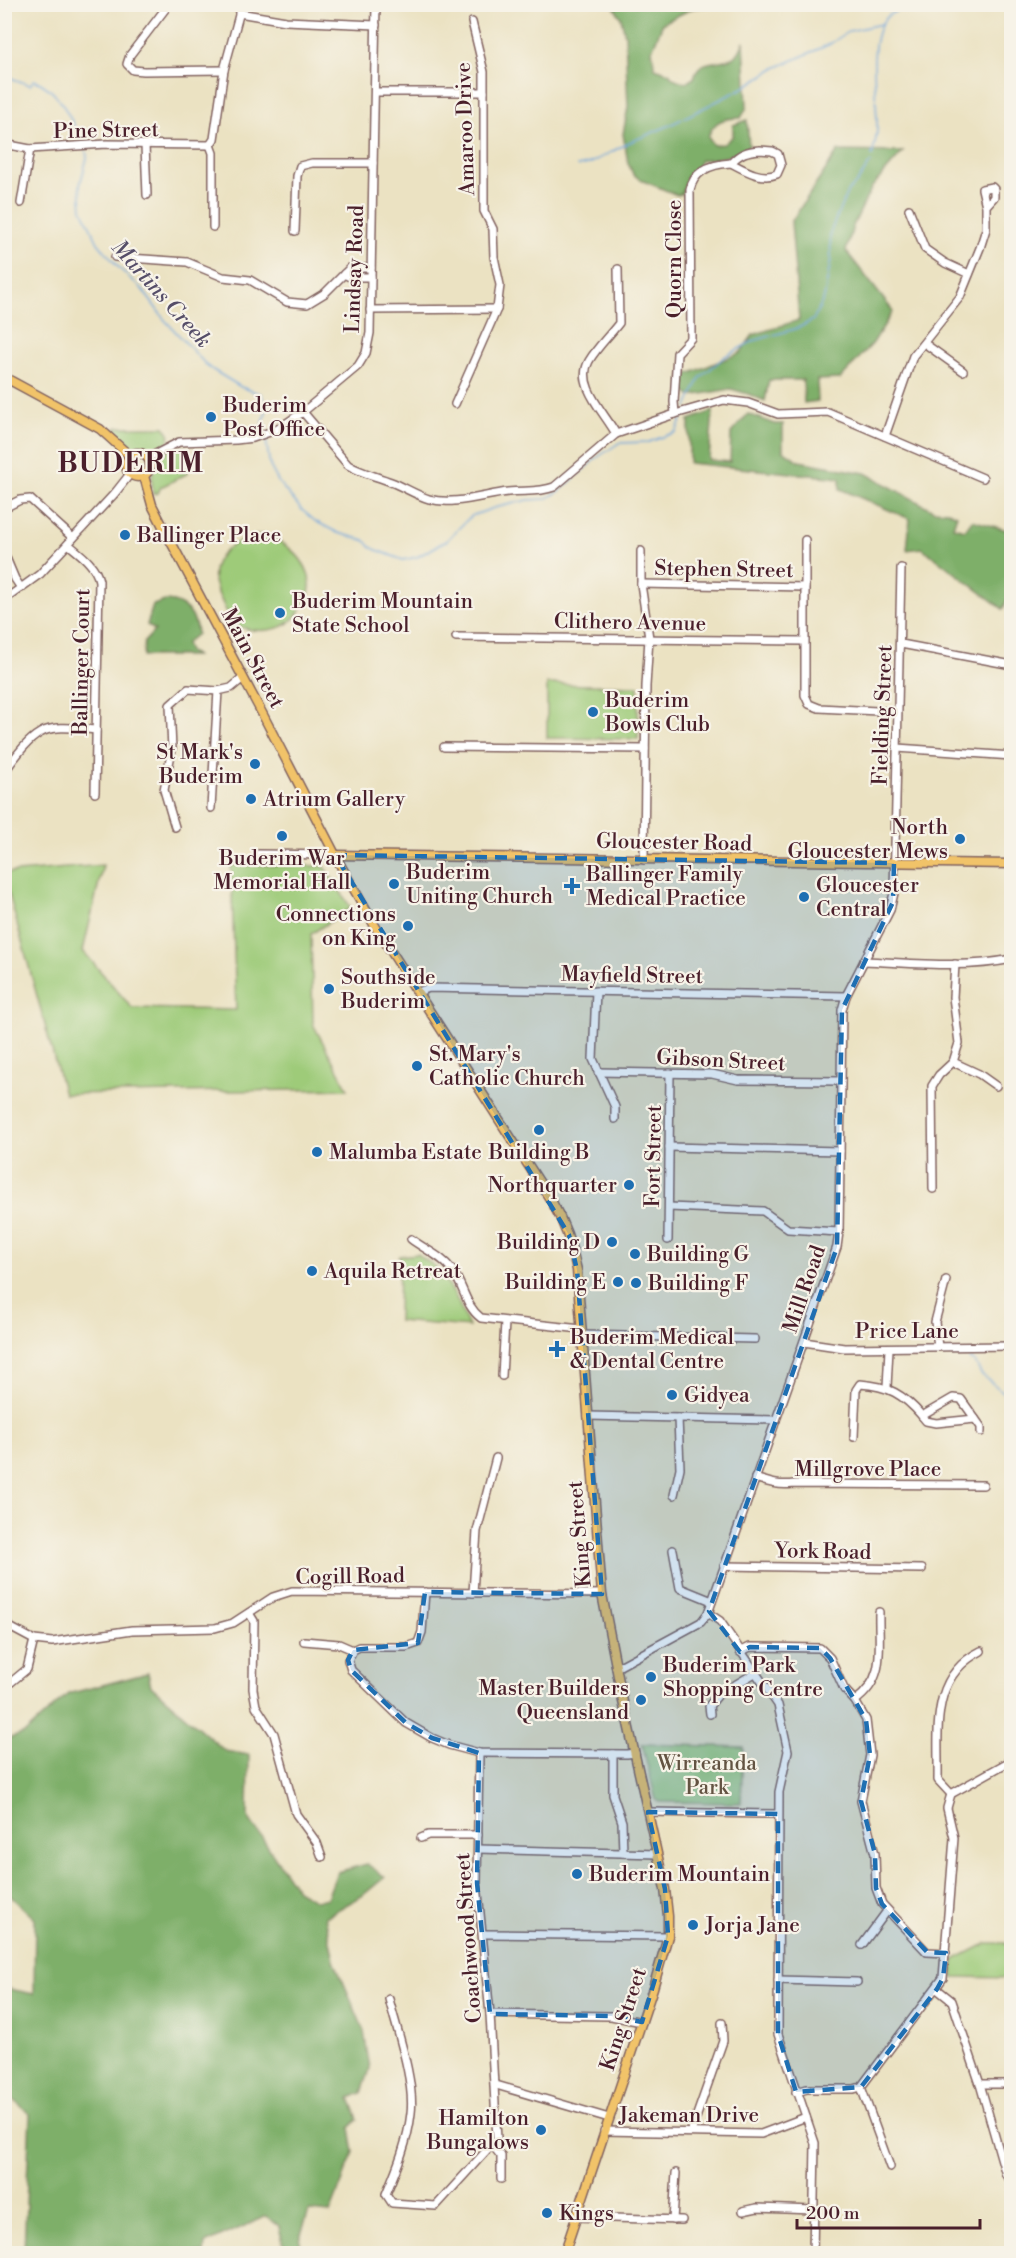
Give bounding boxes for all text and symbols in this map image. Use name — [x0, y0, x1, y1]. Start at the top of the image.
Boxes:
street label: Amaroo Drive — [451, 62, 481, 197]
street label: Pine Street — [53, 117, 160, 145]
street label: Quorn Close — [662, 200, 688, 318]
street label: Lindsay Road — [340, 204, 370, 334]
water label: Martins Creek — [105, 234, 216, 354]
place label: Buderim Post Office — [222, 393, 325, 443]
marker: Buderim Post Office — [204, 410, 218, 424]
district label: BUDERIM — [57, 447, 205, 481]
place label: Ballinger Place — [136, 523, 281, 549]
marker: Ballinger Place — [118, 528, 132, 542]
street label: Stephen Street — [654, 556, 794, 584]
street label: Ballinger Court — [68, 588, 96, 737]
place label: Buderim Mountain State School — [291, 589, 474, 639]
street label: Main Street — [215, 604, 290, 714]
marker: Buderim Mountain State School — [273, 606, 287, 620]
street label: Clithero Avenue — [554, 609, 706, 637]
street label: Fielding Street — [868, 644, 898, 786]
place label: Buderim Bowls Club — [604, 688, 710, 738]
marker: Buderim Bowls Club — [586, 705, 600, 719]
place label: St Mark's Buderim — [156, 740, 243, 790]
marker: St Mark's Buderim — [248, 757, 262, 771]
place label: Atrium Gallery — [262, 787, 406, 813]
marker: Atrium Gallery — [244, 792, 258, 806]
place label: North Gloucester Mews — [788, 815, 948, 865]
marker: Buderim War Memorial Hall — [275, 829, 289, 843]
street label: Gloucester Road — [596, 829, 752, 857]
marker: North Gloucester Mews — [953, 832, 967, 846]
place label: Buderim War Memorial Hall — [214, 846, 350, 896]
place label: Buderim Uniting Church — [405, 860, 553, 910]
place label: Ballinger Family Medical Practice — [585, 862, 746, 912]
place label: Gloucester Central — [816, 873, 919, 923]
marker: Buderim Uniting Church — [387, 877, 401, 891]
marker: Ballinger Family Medical Practice — [563, 877, 581, 895]
marker: Gloucester Central — [797, 890, 811, 904]
place label: Connections on King — [276, 902, 396, 952]
marker: Connections on King — [401, 919, 415, 933]
street label: Mayfield Street — [561, 962, 704, 990]
place label: Southside Buderim — [340, 965, 436, 1015]
marker: Southside Buderim — [322, 982, 336, 996]
place label: St. Mary's Catholic Church — [429, 1042, 585, 1092]
street label: Gibson Street — [656, 1045, 787, 1077]
marker: St. Mary's Catholic Church — [410, 1059, 424, 1073]
street label: Fort Street — [640, 1104, 668, 1208]
marker: Building B — [532, 1123, 546, 1137]
place label: Malumba Estate — [329, 1140, 482, 1166]
place label: Building B — [487, 1140, 590, 1166]
marker: Malumba Estate — [310, 1145, 324, 1159]
place label: Northquarter — [488, 1173, 617, 1199]
marker: Northquarter — [622, 1178, 636, 1192]
place label: Building D — [496, 1230, 600, 1256]
marker: Building D — [605, 1235, 619, 1249]
place label: Building G — [646, 1242, 749, 1268]
street label: Mill Road — [778, 1242, 832, 1337]
marker: Building G — [628, 1247, 642, 1261]
place label: Aquila Retreat — [323, 1259, 462, 1285]
marker: Aquila Retreat — [305, 1264, 319, 1278]
place label: Building E — [504, 1270, 606, 1296]
place label: Building F — [647, 1271, 748, 1297]
marker: Building E — [611, 1275, 625, 1289]
marker: Building F — [629, 1276, 643, 1290]
street label: Price Lane — [855, 1319, 959, 1345]
place label: Buderim Medical & Dental Centre — [569, 1325, 734, 1375]
marker: Buderim Medical & Dental Centre — [548, 1340, 566, 1358]
place label: Gidyea — [684, 1383, 750, 1409]
marker: Gidyea — [665, 1388, 679, 1402]
street label: Millgrove Place — [795, 1457, 941, 1483]
street label: King Street — [562, 1479, 598, 1588]
street label: York Road — [773, 1538, 872, 1566]
street label: Cogill Road — [295, 1563, 405, 1591]
place label: Buderim Park Shopping Centre — [662, 1653, 823, 1703]
marker: Buderim Park Shopping Centre — [644, 1670, 658, 1684]
place label: Master Builders Queensland — [478, 1676, 629, 1726]
marker: Master Builders Queensland — [634, 1693, 648, 1707]
park label: Wirreanda Park — [656, 1751, 757, 1801]
street label: Coachwood Street — [450, 1851, 488, 2024]
place label: Buderim Mountain — [588, 1862, 771, 1888]
marker: Buderim Mountain — [570, 1867, 584, 1881]
place label: Jorja Jane — [704, 1913, 800, 1939]
marker: Jorja Jane — [686, 1918, 700, 1932]
street label: King Street — [595, 1964, 653, 2074]
street label: Jakeman Drive — [618, 2103, 759, 2129]
place label: Hamilton Bungalows — [426, 2106, 529, 2156]
marker: Hamilton Bungalows — [534, 2123, 548, 2137]
scale bar — [797, 2192, 980, 2230]
place label: Kings — [559, 2201, 614, 2227]
text: 200 m — [806, 2202, 860, 2225]
marker: Kings — [540, 2206, 554, 2220]

